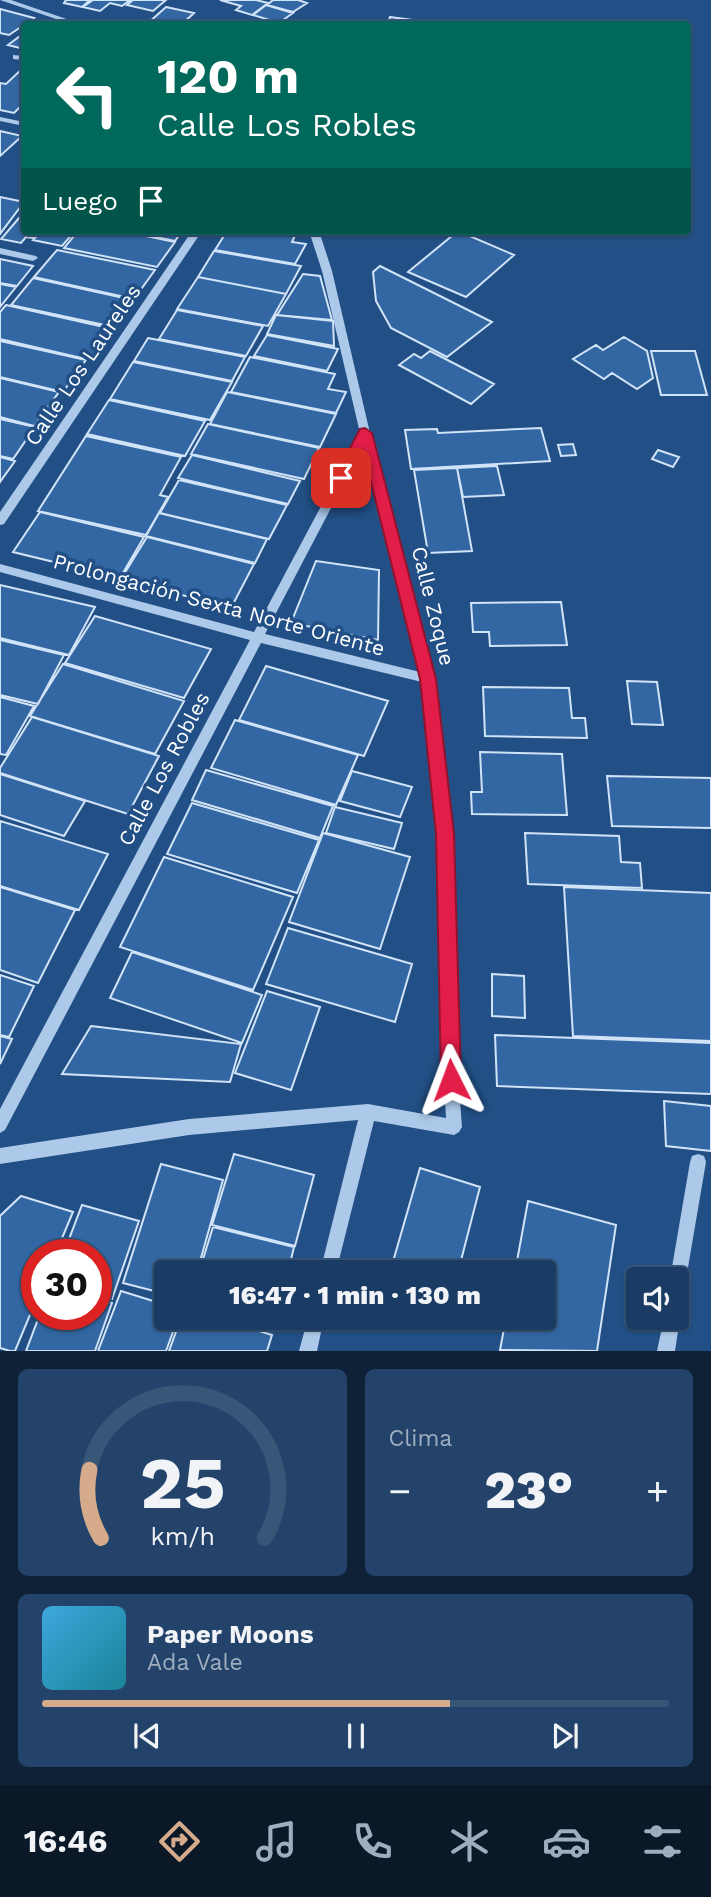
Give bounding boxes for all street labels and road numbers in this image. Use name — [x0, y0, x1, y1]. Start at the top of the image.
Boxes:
street label: Calle Los Laureles — [19, 279, 146, 450]
street label: Calle Zoque — [407, 544, 460, 668]
street label: Prolongación Sexta Norte Oriente — [51, 548, 388, 661]
street label: Calle Los Robles — [113, 688, 215, 850]

